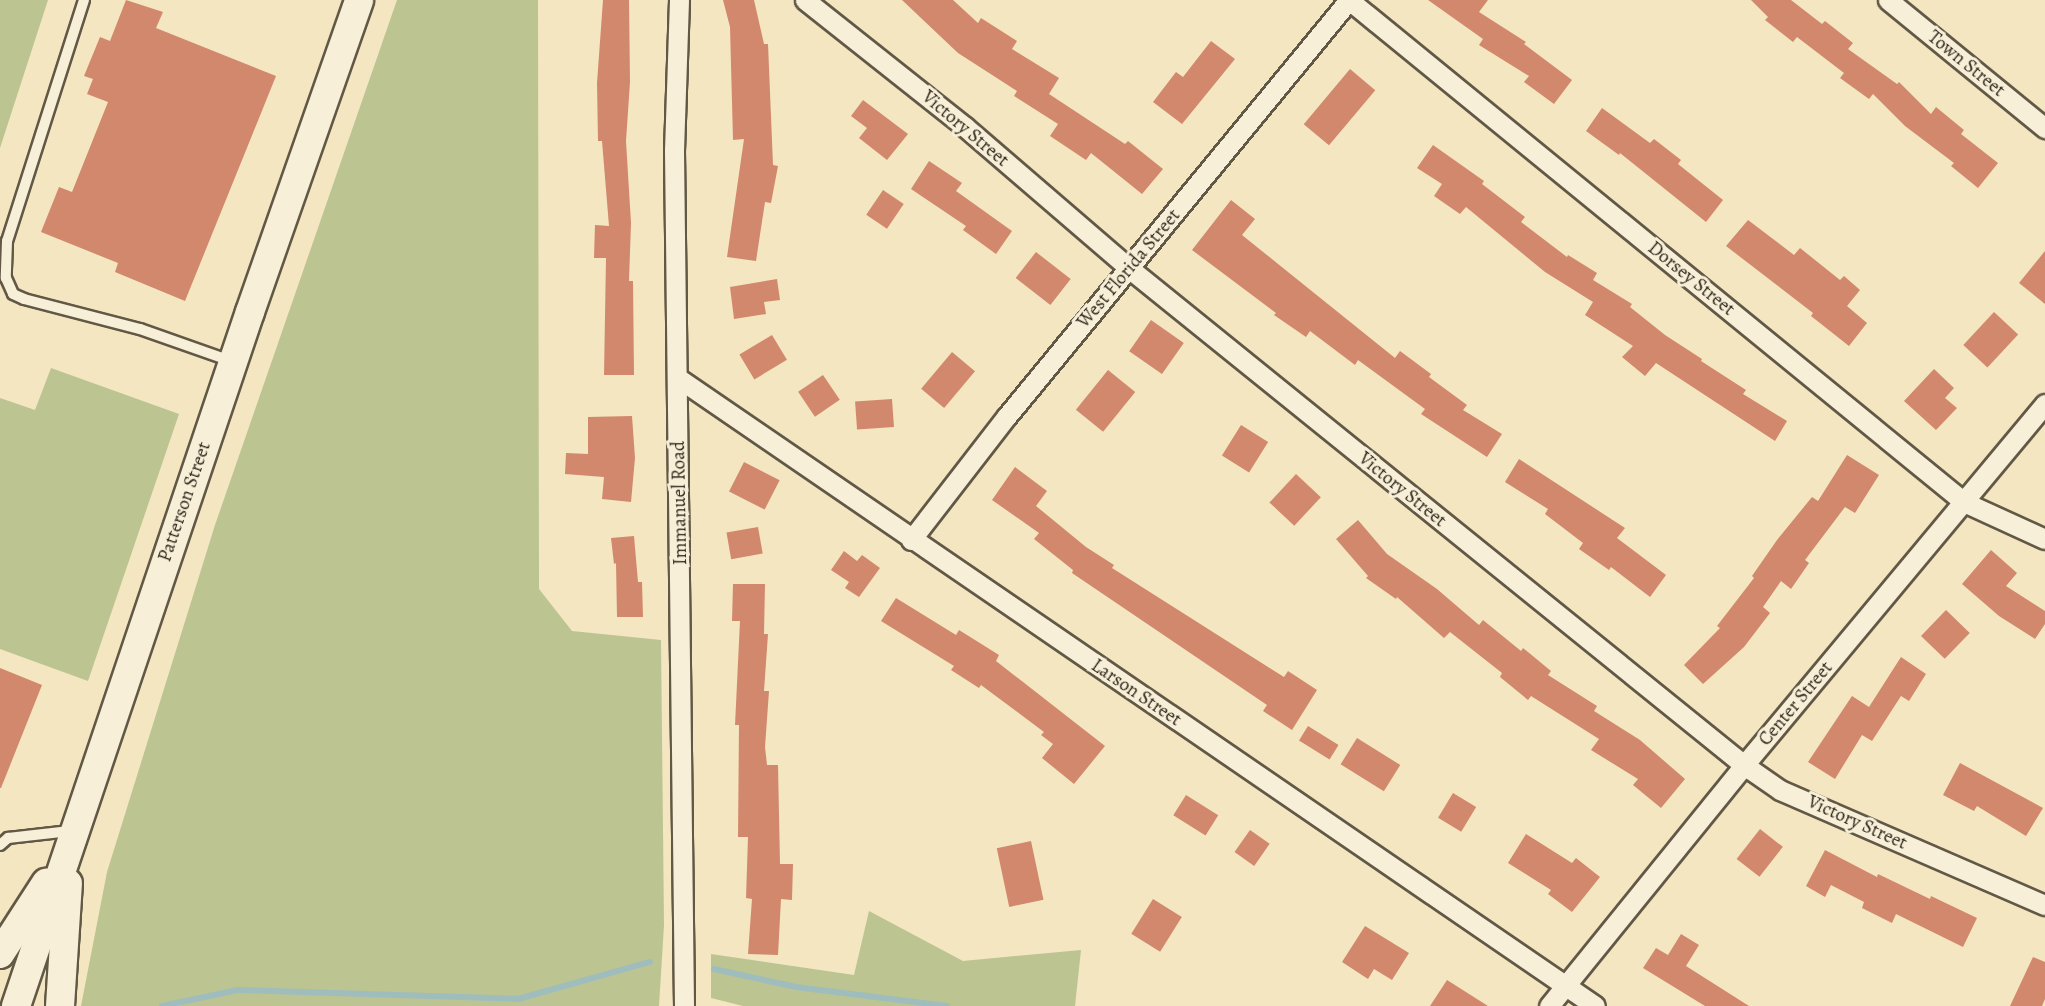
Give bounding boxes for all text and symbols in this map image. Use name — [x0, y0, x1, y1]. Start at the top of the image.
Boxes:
street label: Town Street — [1923, 26, 2009, 102]
street label: Victory Street — [917, 86, 1013, 172]
street label: West Florida Street — [1073, 205, 1185, 333]
street label: Dorsey Street — [1643, 237, 1739, 321]
street label: Patterson Street — [154, 439, 216, 565]
street label: Immanuel Road — [668, 441, 692, 565]
street label: Victory Street — [1353, 448, 1451, 532]
street label: Larson Street — [1087, 655, 1185, 731]
street label: Center Street — [1754, 657, 1838, 751]
street label: Victory Street — [1804, 791, 1910, 855]

